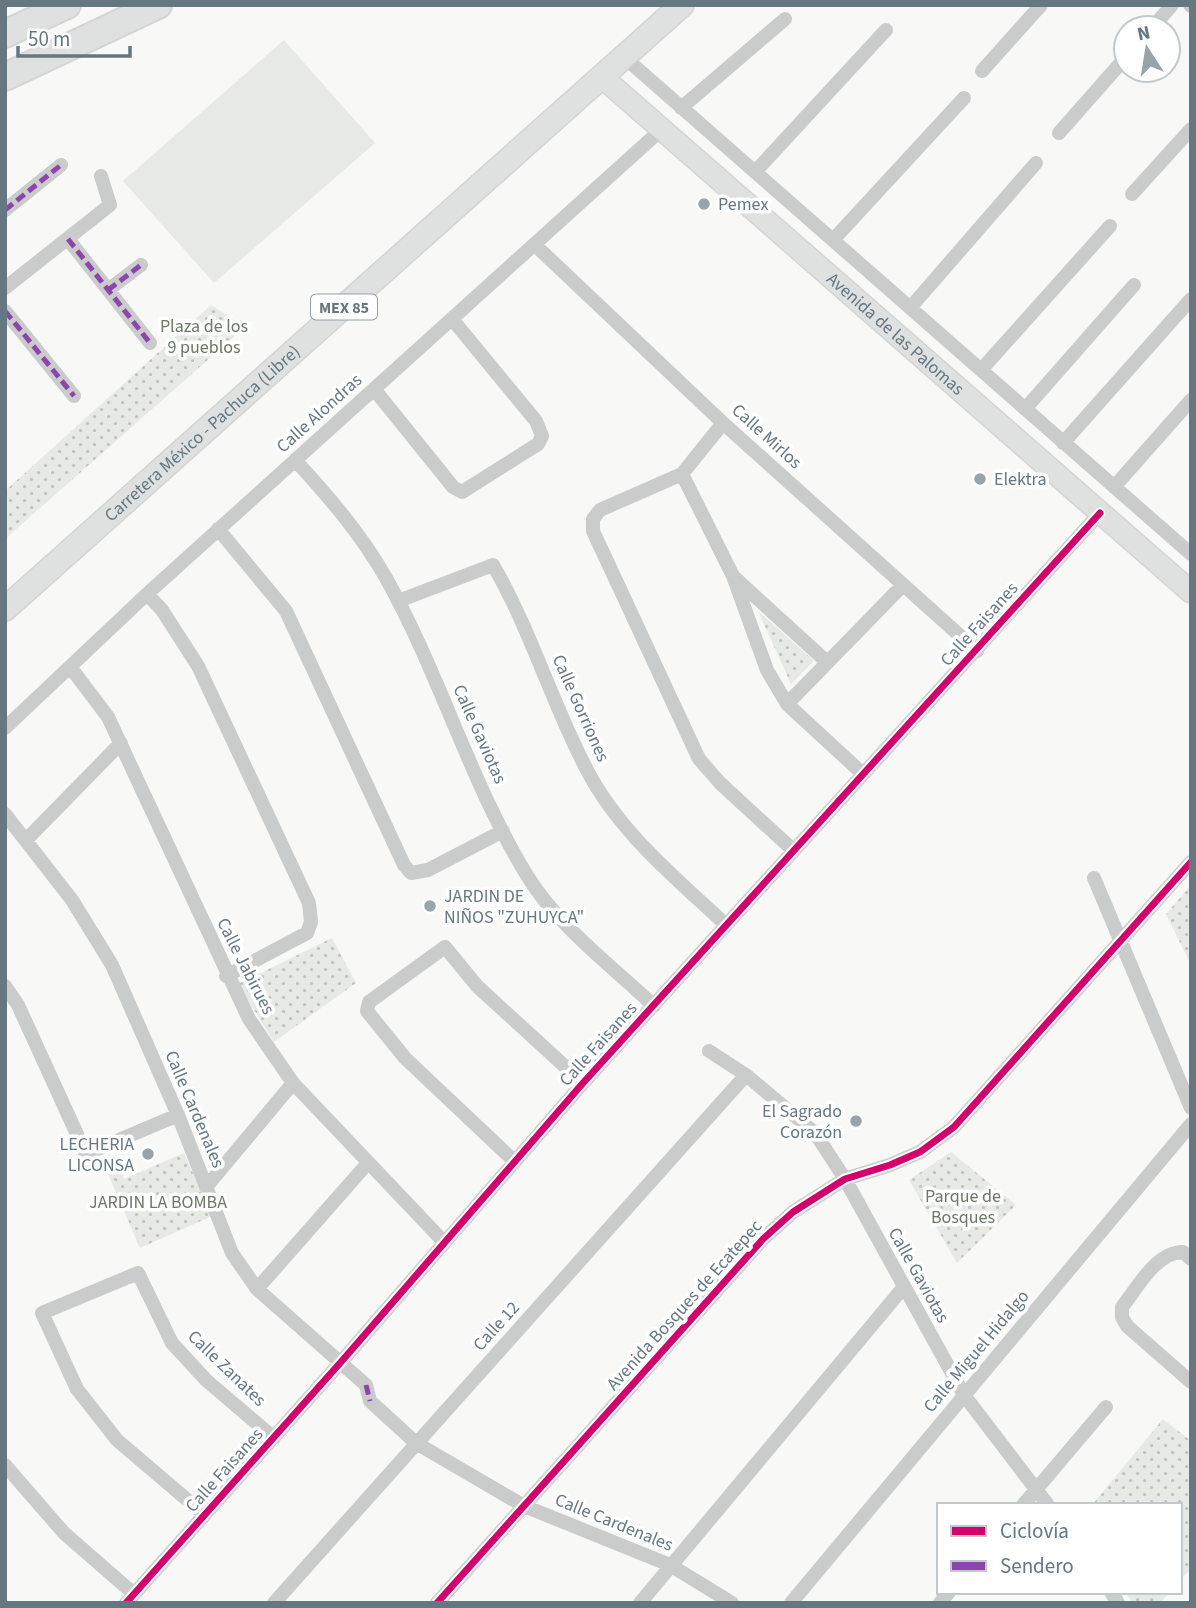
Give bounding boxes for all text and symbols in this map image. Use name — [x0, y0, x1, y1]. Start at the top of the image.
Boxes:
scale bar — [18, 14, 130, 58]
north arrow — [1112, 14, 1182, 84]
text: N — [1135, 19, 1153, 48]
text: 50 m — [28, 24, 70, 54]
place label: Pemex — [718, 192, 768, 217]
marker: Pemex — [696, 196, 712, 212]
street label: Avenida de las Palomas — [821, 267, 970, 401]
road number: MEX 85 — [311, 294, 377, 320]
park label: Plaza de los 9 pueblos — [160, 314, 248, 360]
street label: Carretera México - Pachuca (Libre) — [99, 340, 306, 528]
street label: Calle Alondras — [271, 368, 368, 459]
street label: Calle Mirlos — [726, 398, 807, 475]
place label: Elektra — [994, 467, 1047, 492]
marker: Elektra — [972, 471, 988, 487]
street label: Calle Faisanes — [935, 577, 1024, 672]
street label: Calle Gorriones — [546, 651, 615, 766]
street label: Calle Gaviotas — [447, 681, 512, 788]
place label: JARDIN DE NIÑOS "ZUHUYCA" — [444, 884, 584, 930]
marker: JARDIN DE NIÑOS "ZUHUYCA" — [422, 898, 438, 914]
street label: Calle Jabirues — [210, 913, 281, 1019]
street label: Calle Faisanes — [554, 997, 643, 1092]
street label: Calle Cardenales — [159, 1047, 231, 1172]
place label: El Sagrado Corazón — [762, 1099, 842, 1145]
marker: El Sagrado Corazón — [848, 1113, 864, 1129]
place label: LECHERIA LICONSA — [60, 1132, 134, 1178]
marker: LECHERIA LICONSA — [140, 1146, 156, 1162]
park label: Parque de Bosques — [925, 1184, 1001, 1230]
park label: JARDIN LA BOMBA — [89, 1190, 227, 1215]
street label: Avenida Bosques de Ecatepec — [601, 1214, 768, 1396]
street label: Calle Gaviotas — [882, 1223, 955, 1328]
street label: Calle Miguel Hidalgo — [918, 1285, 1035, 1418]
street label: Calle 12 — [467, 1296, 525, 1357]
street label: Calle Zanates — [182, 1324, 271, 1412]
street label: Calle Faisanes — [180, 1423, 269, 1518]
street label: Calle Cardenales — [551, 1487, 677, 1558]
legend — [937, 1503, 1182, 1594]
text: Ciclovía — [1000, 1516, 1069, 1546]
text: Sendero — [1000, 1551, 1074, 1581]

